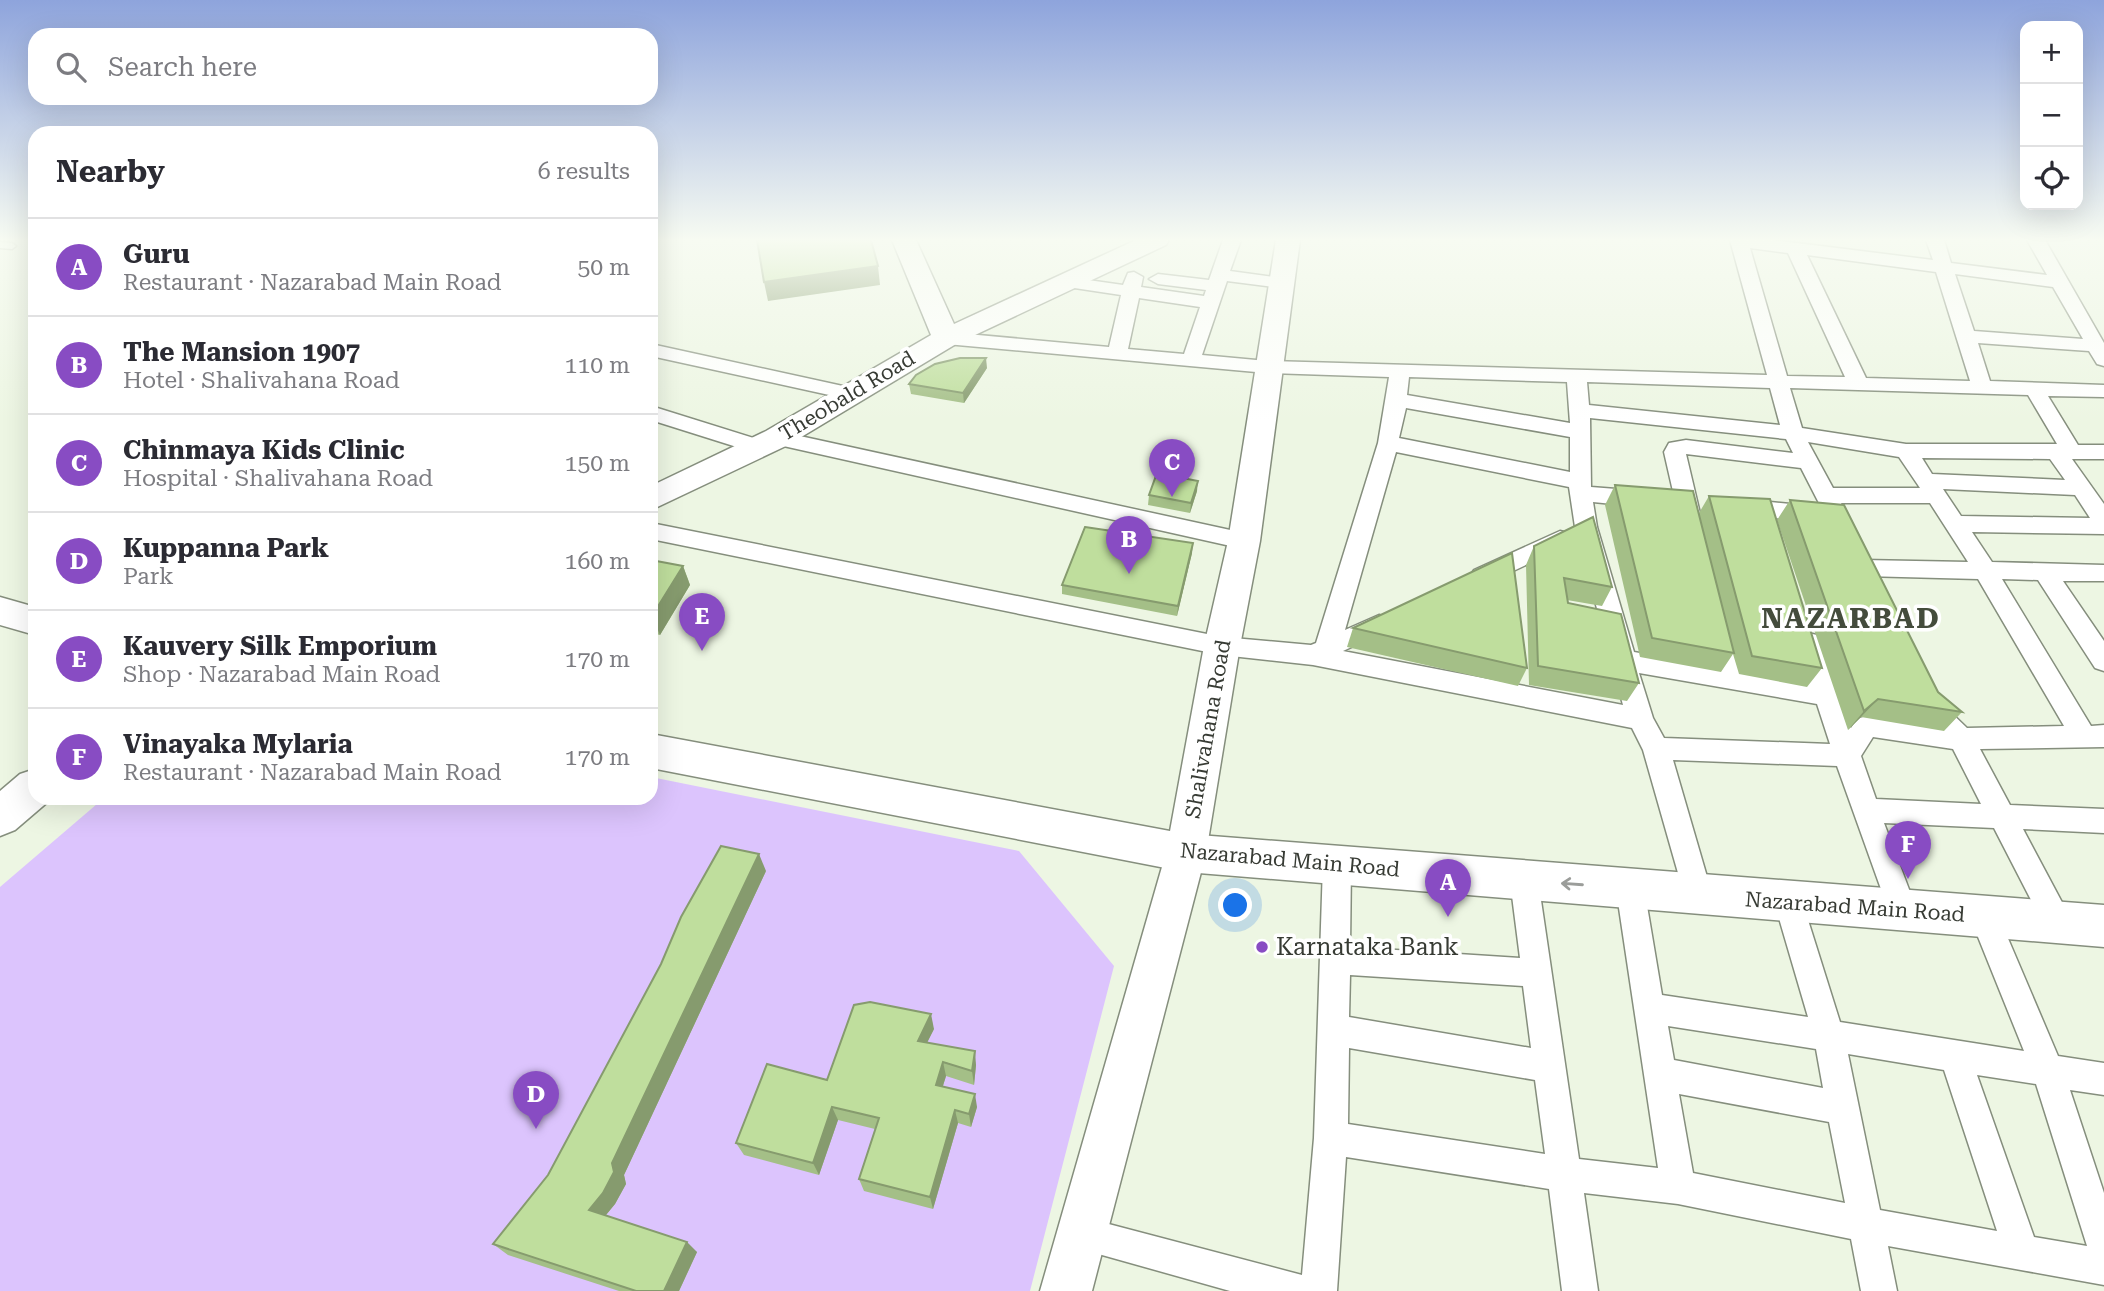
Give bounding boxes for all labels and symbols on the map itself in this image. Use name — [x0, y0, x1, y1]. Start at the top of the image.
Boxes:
street label: Theobald Road — [775, 346, 920, 446]
pin: C — [1149, 439, 1195, 497]
pin: B — [1106, 516, 1152, 574]
pin: E — [679, 593, 725, 651]
district label: NAZARBAD — [1761, 602, 1941, 635]
street label: Shalivahana Road — [1180, 637, 1236, 820]
pin: F — [1885, 821, 1931, 879]
street label: Nazarabad Main Road — [1179, 838, 1401, 882]
pin: A — [1425, 859, 1471, 917]
one-way arrow — [1561, 877, 1584, 890]
street label: Nazarabad Main Road — [1744, 887, 1966, 927]
your location — [1218, 888, 1252, 922]
place label: Karnataka Bank — [1276, 933, 1459, 961]
marker: Karnataka Bank — [1254, 939, 1270, 955]
pin: D — [513, 1071, 559, 1129]

